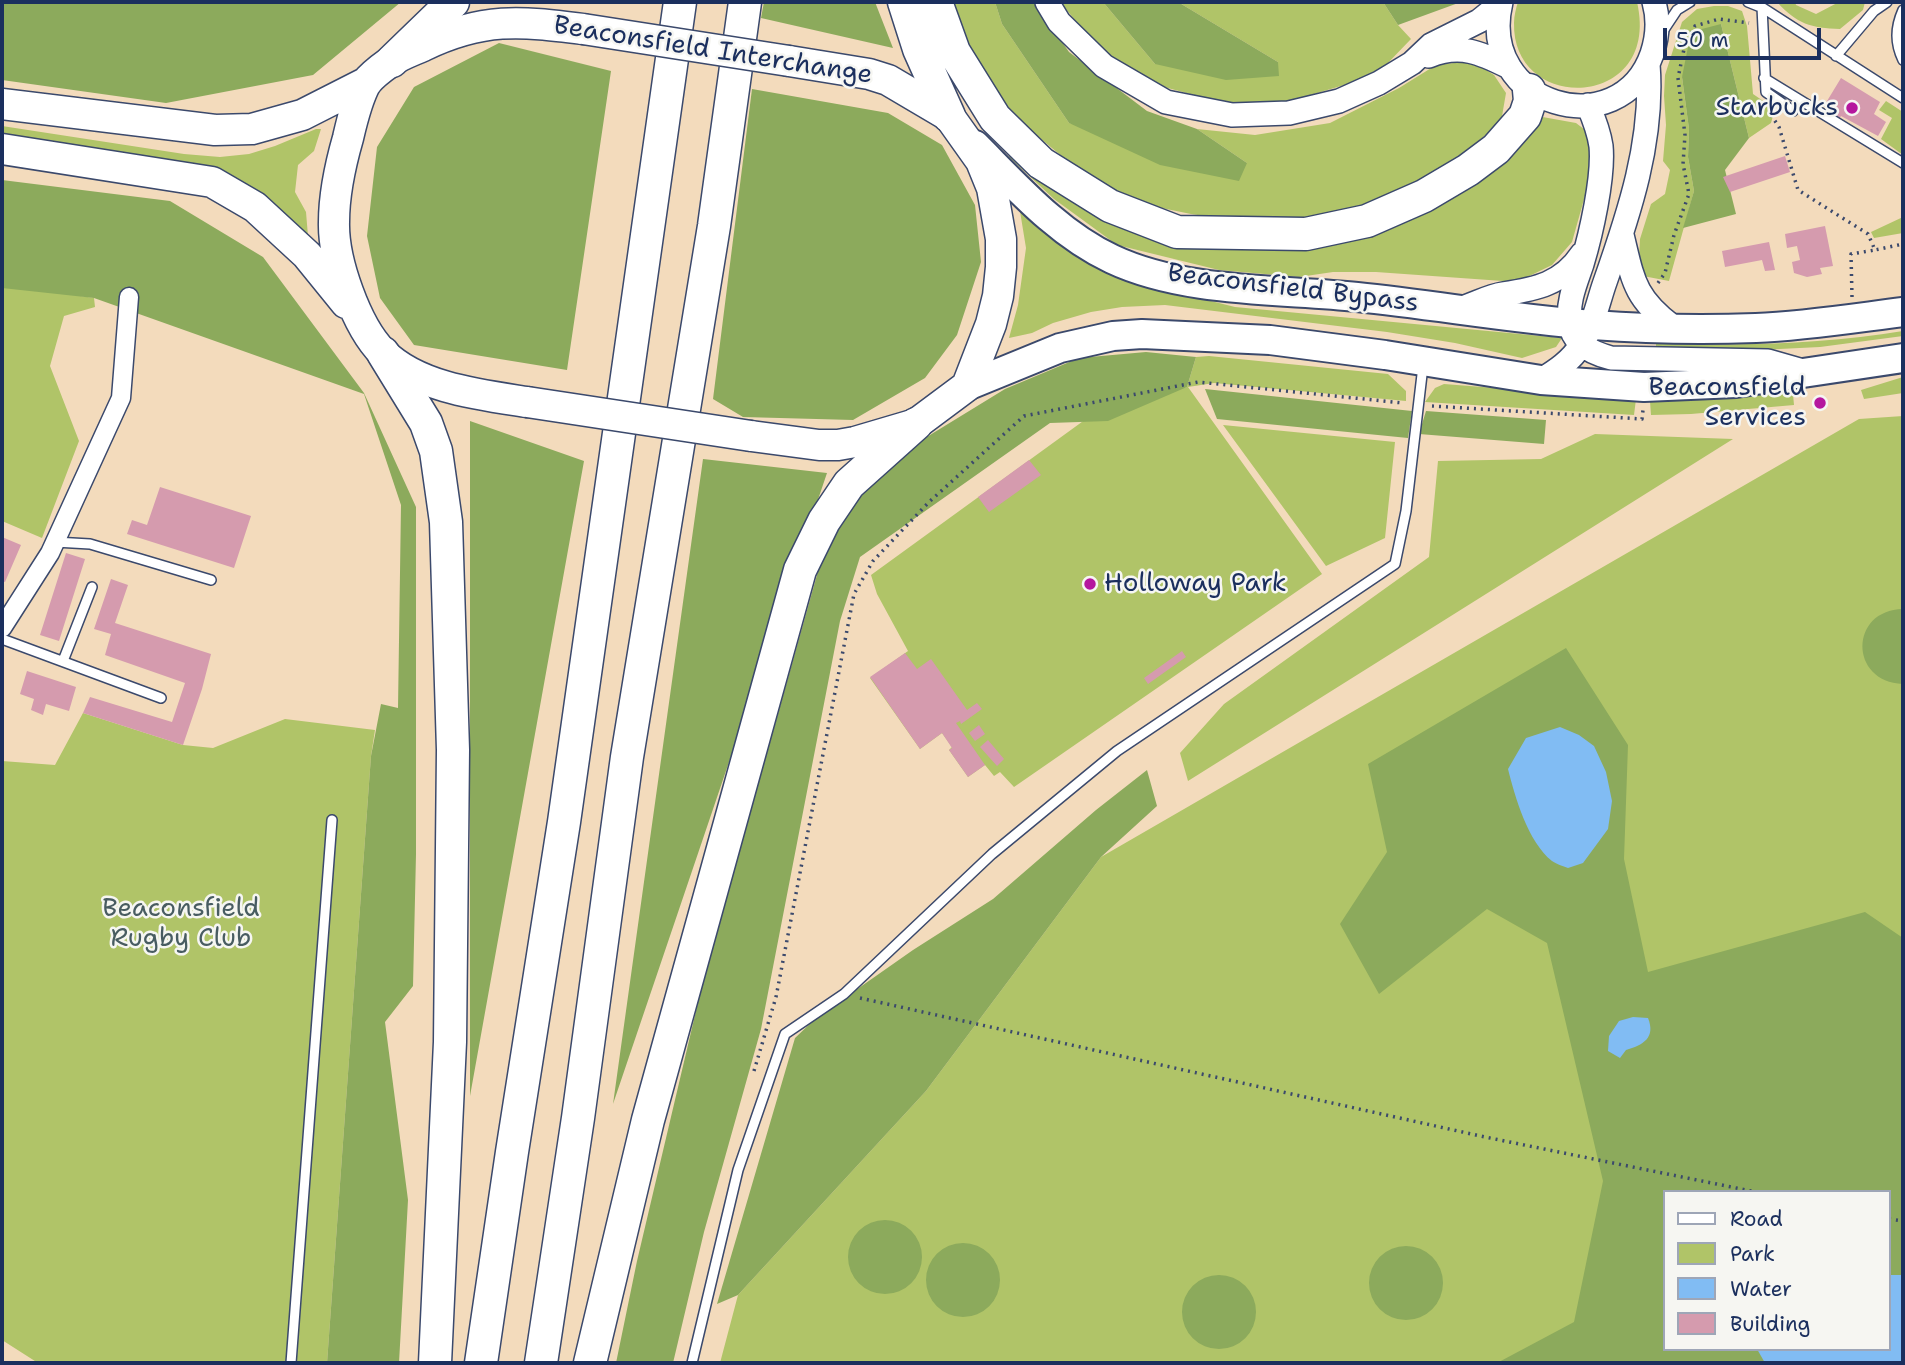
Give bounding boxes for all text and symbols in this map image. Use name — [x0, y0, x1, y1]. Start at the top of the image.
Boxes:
street label: Beaconsfield Interchange — [551, 10, 875, 92]
scale bar — [1667, 14, 1825, 58]
text: 50 m — [1676, 26, 1729, 54]
place label: Starbucks — [1715, 92, 1838, 124]
marker: Starbucks — [1844, 100, 1860, 116]
street label: Beaconsfield Bypass — [1166, 258, 1420, 320]
place label: Beaconsfield Services — [1649, 372, 1806, 434]
marker: Beaconsfield Services — [1812, 395, 1828, 411]
place label: Holloway Park — [1104, 568, 1287, 600]
marker: Holloway Park — [1082, 576, 1098, 592]
park label: Beaconsfield Rugby Club — [102, 893, 260, 954]
legend — [1664, 1190, 1891, 1351]
text: Road — [1730, 1205, 1783, 1233]
text: Park — [1730, 1240, 1775, 1268]
text: Water — [1730, 1275, 1792, 1303]
text: Building — [1730, 1310, 1810, 1338]

